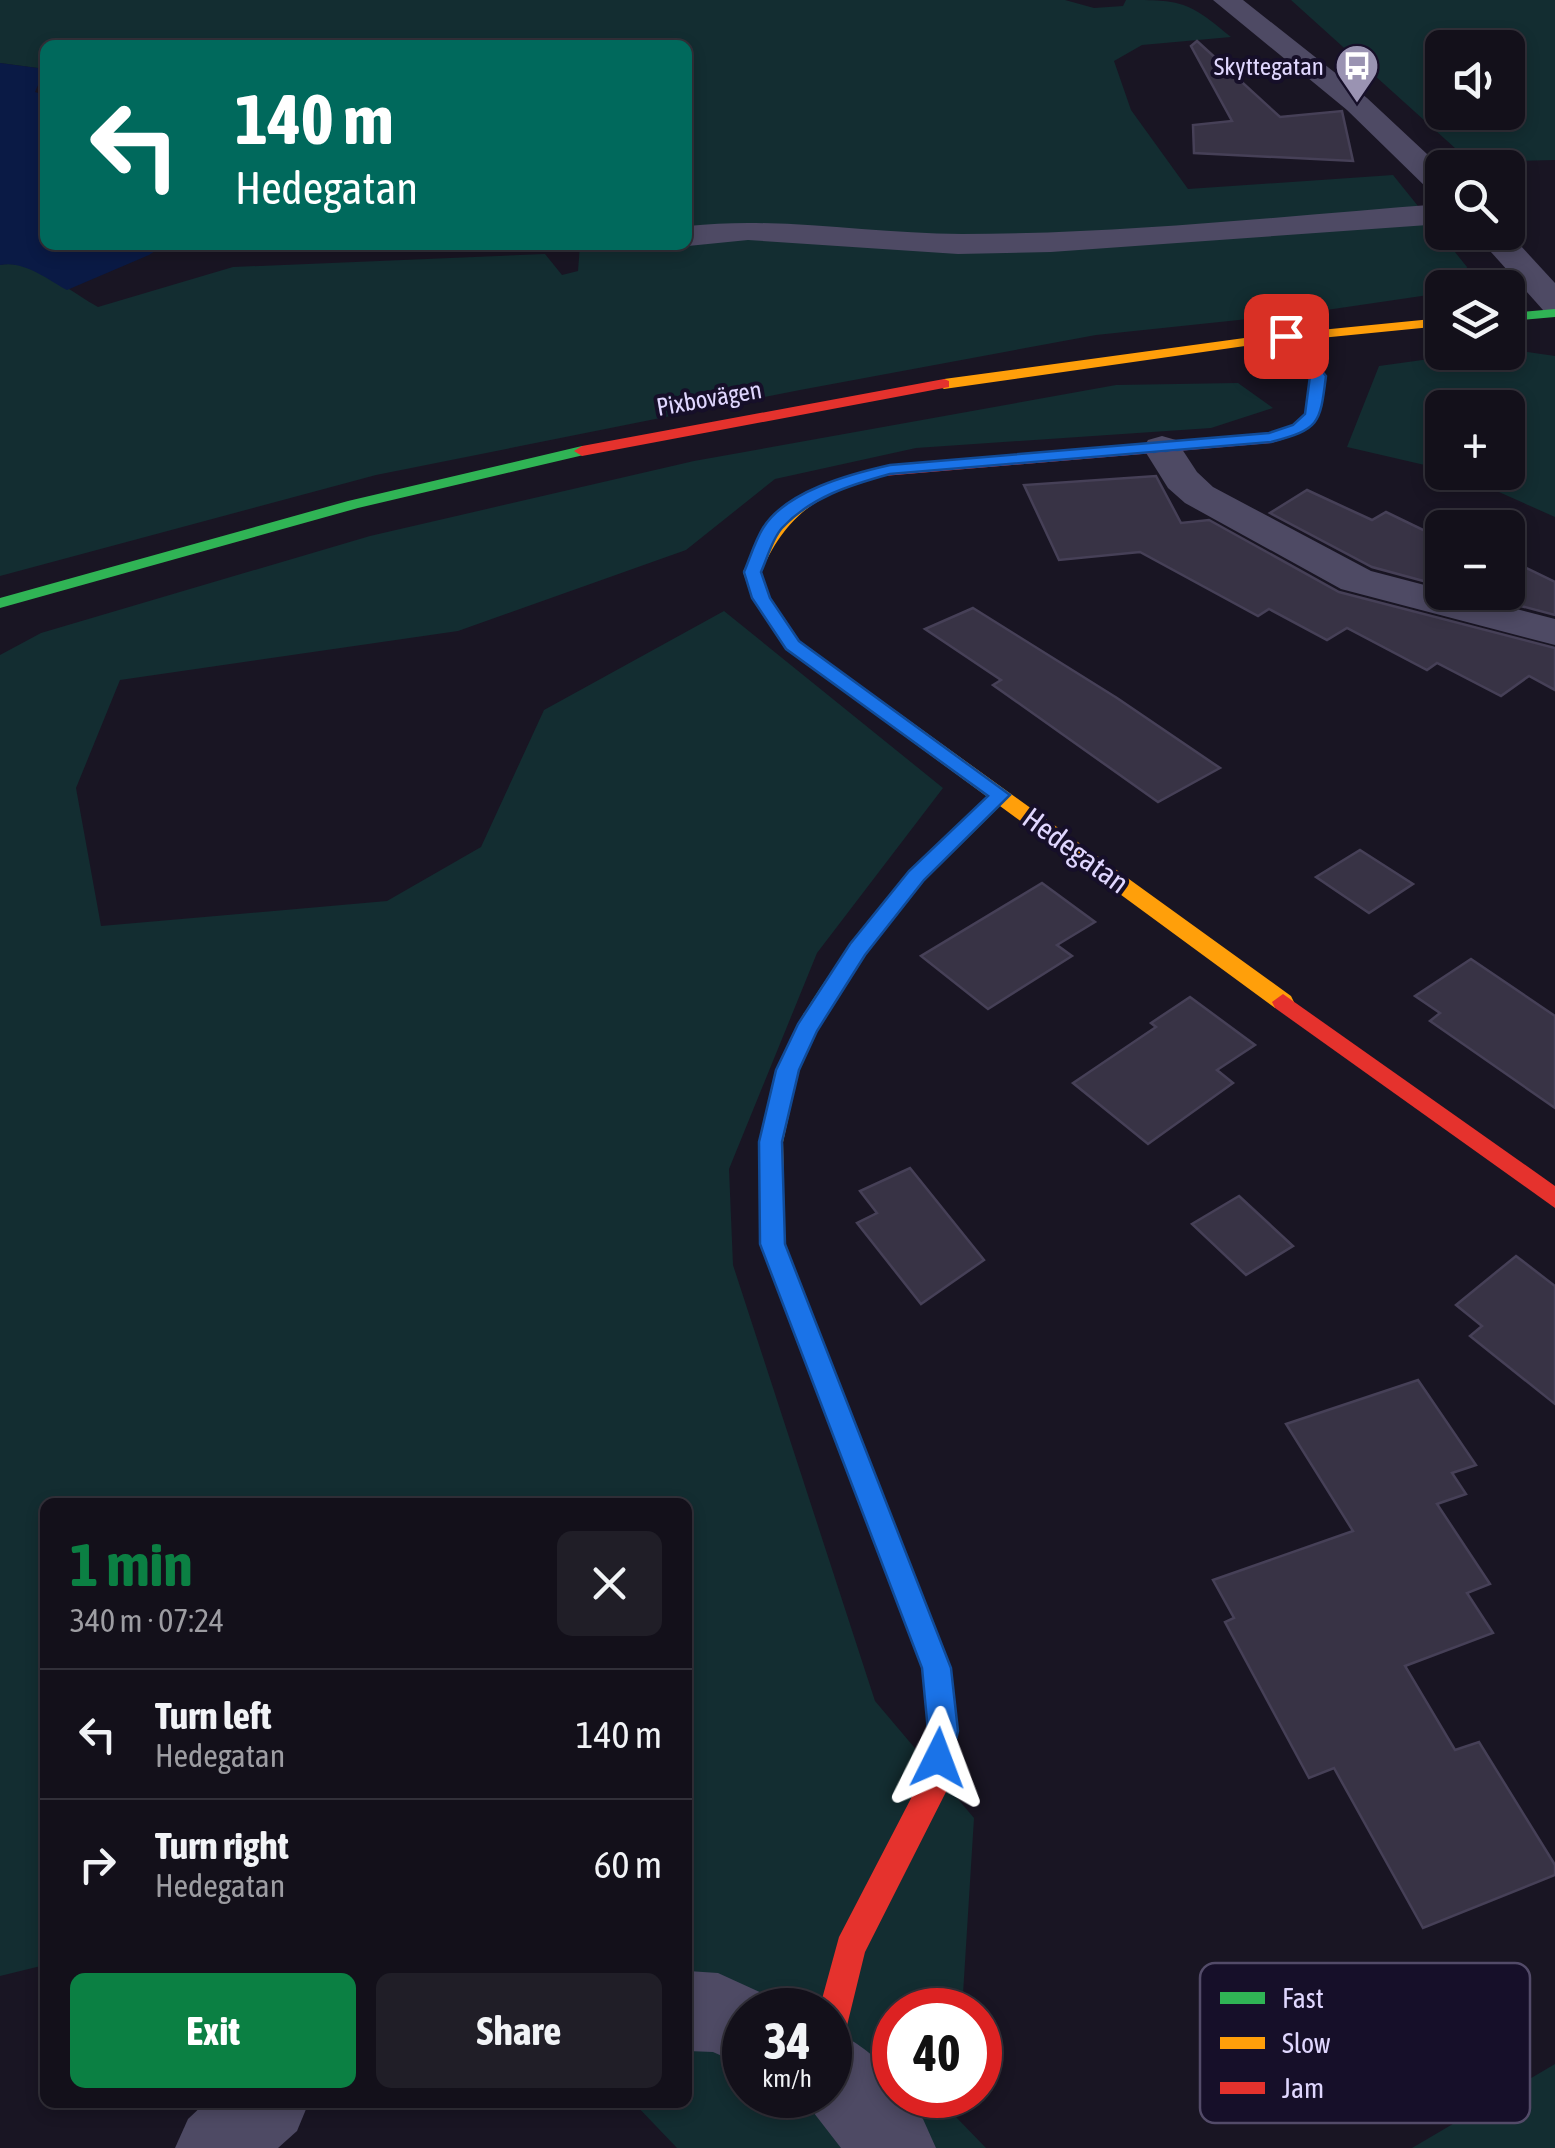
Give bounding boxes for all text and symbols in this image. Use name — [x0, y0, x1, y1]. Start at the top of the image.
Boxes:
map controls — [1425, 30, 1525, 610]
button: sound — [1425, 30, 1525, 130]
bus stop icon: Skyttegatan — [1334, 43, 1380, 104]
place label: Skyttegatan — [1214, 52, 1324, 80]
text: 140 m — [235, 79, 394, 159]
icon: left — [70, 80, 200, 210]
button: search — [1425, 150, 1525, 250]
text: Hedegatan — [235, 162, 418, 214]
button: layers — [1425, 270, 1525, 370]
pin — [1244, 294, 1329, 379]
icon: arrive — [1259, 309, 1314, 364]
street label: Pixbovägen — [654, 375, 764, 421]
button: + — [1425, 390, 1525, 490]
button: − — [1425, 510, 1525, 610]
street label: Hedegatan — [1017, 800, 1135, 900]
text: 1 min — [70, 1530, 193, 1599]
button: close — [557, 1531, 662, 1636]
text: 340 m · 07:24 — [70, 1602, 224, 1639]
text: Turn left — [155, 1694, 271, 1737]
position arrow — [886, 1706, 990, 1810]
icon: left — [70, 1707, 125, 1762]
text: 140 m — [576, 1713, 662, 1756]
text: Hedegatan — [155, 1737, 285, 1774]
text: Turn right — [155, 1824, 289, 1867]
icon: right — [70, 1837, 125, 1892]
text: 60 m — [594, 1843, 662, 1886]
text: Hedegatan — [155, 1867, 285, 1904]
legend — [1200, 1963, 1530, 2123]
button: Exit — [70, 1973, 356, 2088]
button: Share — [376, 1973, 662, 2088]
text: Fast — [1282, 1982, 1324, 2014]
speed limit sign: 40 — [872, 1988, 1002, 2118]
text: 34 — [763, 2012, 810, 2070]
text: Slow — [1282, 2027, 1331, 2059]
text: km/h — [762, 2064, 812, 2092]
text: Jam — [1282, 2072, 1324, 2104]

